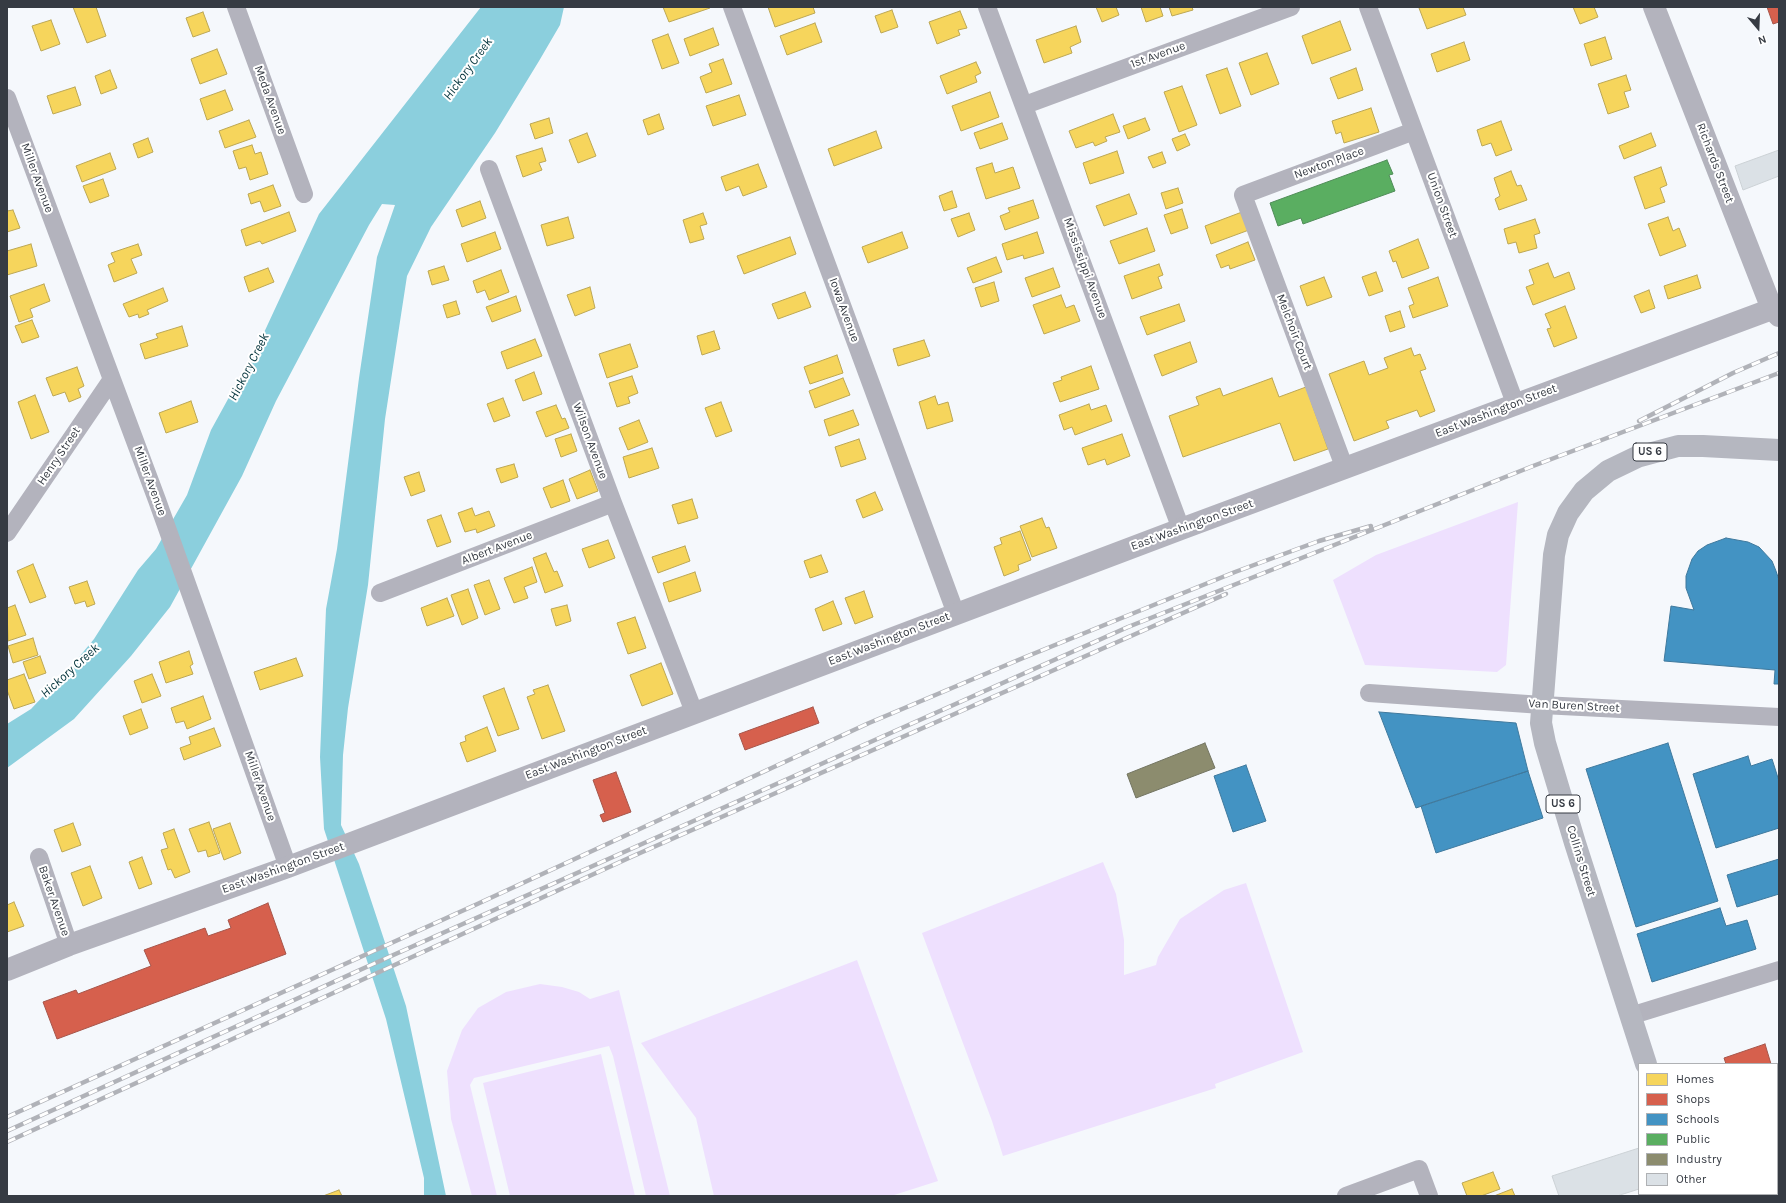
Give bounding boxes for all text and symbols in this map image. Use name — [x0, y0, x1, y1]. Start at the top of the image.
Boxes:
north arrow — [1738, 8, 1778, 48]
text: N — [1756, 32, 1768, 47]
water label: Hickory Creek — [440, 35, 496, 103]
street label: 1st Avenue — [1129, 38, 1187, 72]
street label: Meda Avenue — [251, 64, 289, 136]
street label: Richards Street — [1693, 121, 1737, 205]
street label: Miller Avenue — [18, 141, 56, 215]
street label: Newton Place — [1292, 144, 1366, 182]
street label: Union Street — [1424, 170, 1460, 240]
street label: Mississippi Avenue — [1060, 216, 1110, 320]
street label: Iowa Avenue — [826, 276, 862, 344]
street label: Melchoir Court — [1273, 292, 1315, 372]
water label: Hickory Creek — [225, 331, 273, 403]
street label: East Washington Street — [1433, 381, 1559, 441]
street label: Wilson Avenue — [570, 401, 610, 481]
street label: Henry Street — [34, 424, 84, 488]
road number: US 6 — [1633, 443, 1667, 461]
street label: Miller Avenue — [131, 444, 169, 518]
street label: East Washington Street — [1129, 496, 1255, 554]
street label: Albert Avenue — [460, 528, 534, 568]
street label: East Washington Street — [826, 609, 952, 669]
water label: Hickory Creek — [37, 641, 103, 701]
street label: Van Buren Street — [1528, 696, 1620, 716]
street label: East Washington Street — [523, 723, 649, 783]
street label: Miller Avenue — [241, 749, 279, 823]
road number: US 6 — [1546, 795, 1580, 813]
street label: Collins Street — [1563, 824, 1599, 898]
street label: East Washington Street — [220, 839, 346, 897]
street label: Baker Avenue — [35, 864, 73, 938]
legend — [1638, 1063, 1778, 1195]
text: Homes — [1676, 1072, 1714, 1086]
text: Shops — [1676, 1092, 1710, 1106]
text: Schools — [1676, 1112, 1719, 1126]
text: Public — [1676, 1132, 1710, 1146]
text: Industry — [1676, 1152, 1722, 1166]
text: Other — [1676, 1172, 1706, 1186]

